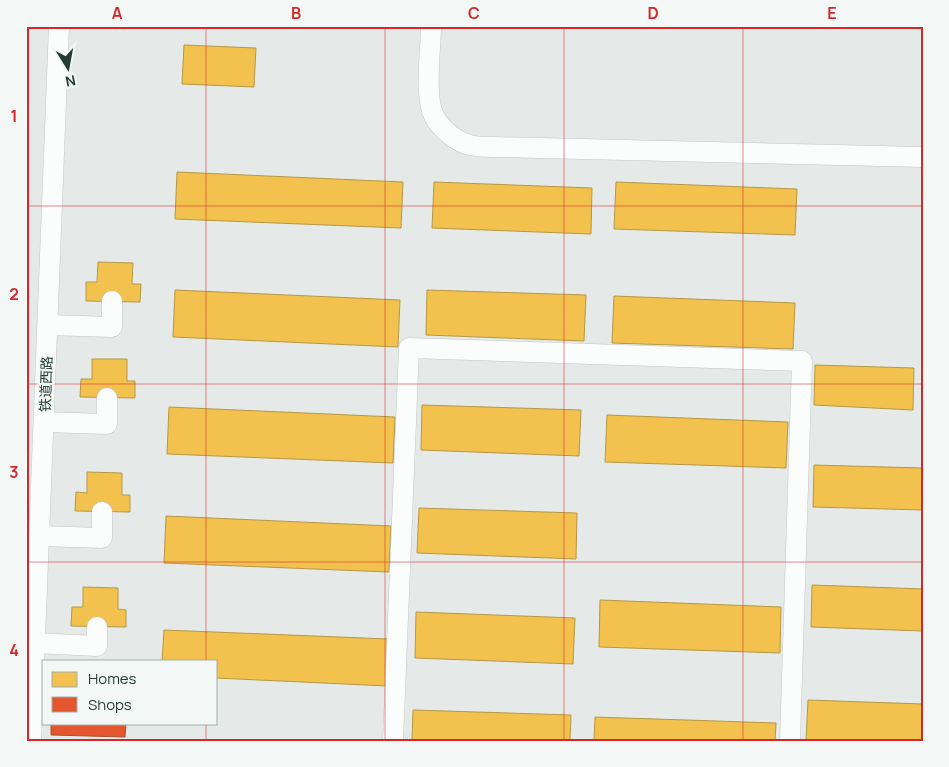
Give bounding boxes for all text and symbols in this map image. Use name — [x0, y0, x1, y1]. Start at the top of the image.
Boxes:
text: A — [112, 2, 123, 24]
text: B — [291, 2, 301, 24]
text: C — [468, 2, 480, 24]
text: D — [647, 2, 659, 24]
text: E — [827, 2, 837, 24]
north arrow — [42, 42, 92, 92]
text: N — [64, 71, 77, 92]
text: 1 — [10, 105, 18, 127]
text: 2 — [9, 283, 19, 305]
street label: 铁道西路 — [35, 356, 56, 412]
text: 3 — [9, 461, 19, 483]
text: 4 — [9, 639, 19, 661]
legend — [42, 660, 218, 724]
text: Homes — [88, 668, 137, 689]
text: Shops — [88, 694, 132, 715]

